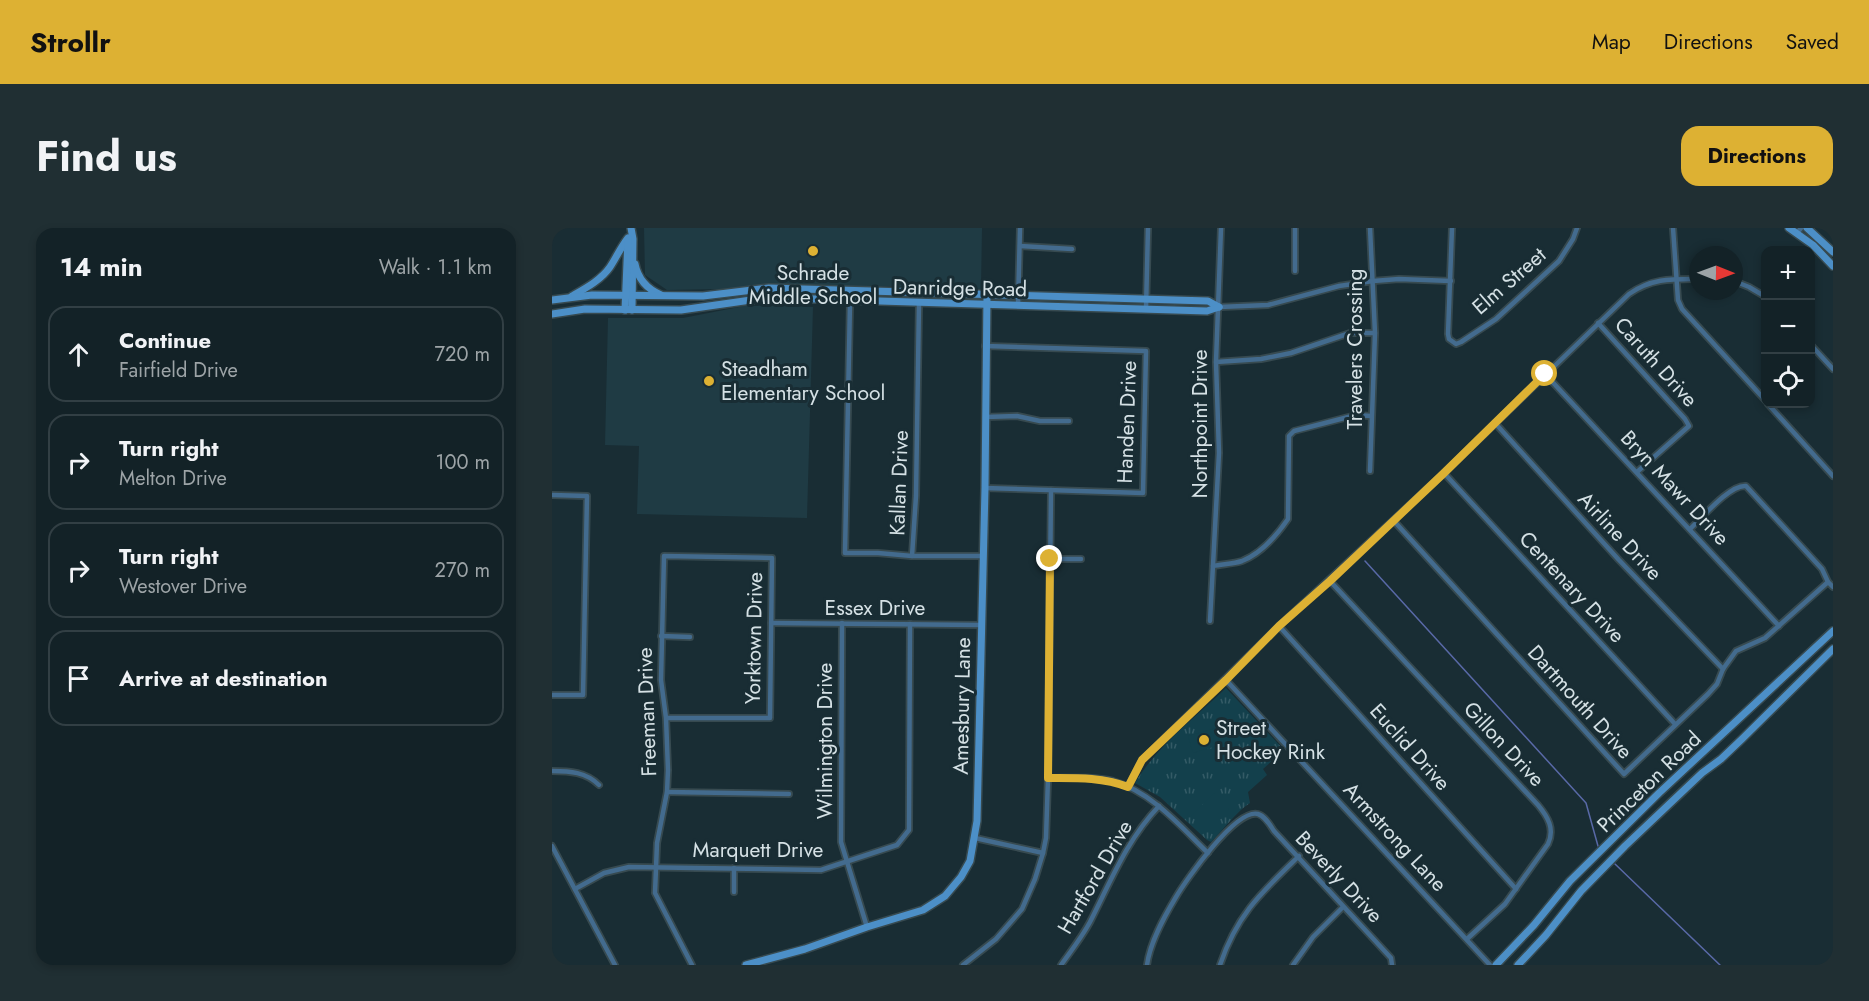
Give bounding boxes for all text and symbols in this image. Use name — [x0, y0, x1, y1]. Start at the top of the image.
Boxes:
text: Strollr — [30, 22, 111, 63]
text: Map — [1592, 27, 1631, 57]
text: Directions — [1664, 27, 1753, 57]
text: Saved — [1786, 27, 1839, 57]
text: Find us — [36, 126, 177, 187]
button: Directions — [1681, 126, 1833, 186]
street label: Elm Street — [1466, 240, 1552, 322]
marker: Schrade Middle School — [806, 244, 820, 258]
north arrow — [1689, 246, 1743, 300]
map controls — [1761, 246, 1815, 408]
button: + — [1761, 246, 1815, 300]
text: 14 min — [60, 248, 143, 286]
text: Walk · 1.1 km — [379, 253, 492, 282]
place label: Schrade Middle School — [749, 258, 877, 312]
street label: Travelers Crossing — [1340, 269, 1370, 429]
street label: Danridge Road — [893, 272, 1027, 304]
button: − — [1761, 300, 1815, 354]
street label: Caruth Drive — [1607, 310, 1705, 414]
text: Continue — [119, 324, 211, 356]
icon: ahead — [62, 338, 95, 371]
text: 720 m — [435, 340, 490, 369]
street label: Northpoint Drive — [1185, 349, 1215, 498]
place label: Steadham Elementary School — [721, 354, 885, 408]
button: locate — [1761, 354, 1815, 408]
text: Fairfield Drive — [119, 356, 238, 385]
street label: Handen Drive — [1110, 360, 1144, 484]
route start — [1531, 360, 1557, 386]
marker: Steadham Elementary School — [702, 374, 716, 388]
street label: Bryn Mawr Drive — [1614, 424, 1736, 552]
street label: Kallan Drive — [882, 429, 916, 536]
text: Turn right — [119, 432, 219, 464]
icon: right — [62, 446, 95, 479]
text: 100 m — [435, 448, 490, 477]
text: Melton Drive — [119, 464, 227, 493]
street label: Airline Drive — [1571, 485, 1669, 587]
street label: Centenary Drive — [1512, 524, 1632, 650]
text: Turn right — [119, 540, 219, 572]
route end — [1036, 545, 1062, 571]
icon: right — [62, 554, 95, 587]
text: 270 m — [435, 556, 490, 585]
text: Westover Drive — [119, 572, 247, 601]
street label: Yorktown Drive — [738, 572, 770, 704]
street label: Essex Drive — [825, 593, 926, 623]
street label: Amesbury Lane — [946, 637, 978, 775]
street label: Dartmouth Drive — [1520, 638, 1640, 766]
street label: Freeman Drive — [630, 647, 664, 777]
icon: arrive — [62, 662, 95, 695]
text: Arrive at destination — [119, 662, 328, 694]
street label: Wilmington Drive — [810, 663, 840, 819]
street label: Gillon Drive — [1457, 695, 1552, 793]
street label: Euclid Drive — [1363, 697, 1457, 797]
place label: Street Hockey Rink — [1216, 713, 1326, 767]
street label: Princeton Road — [1590, 724, 1708, 840]
marker: Street Hockey Rink — [1197, 733, 1211, 747]
street label: Armstrong Lane — [1336, 776, 1454, 899]
street label: Hartford Drive — [1050, 814, 1140, 939]
street label: Beverly Drive — [1288, 824, 1390, 930]
street label: Marquett Drive — [693, 835, 824, 865]

